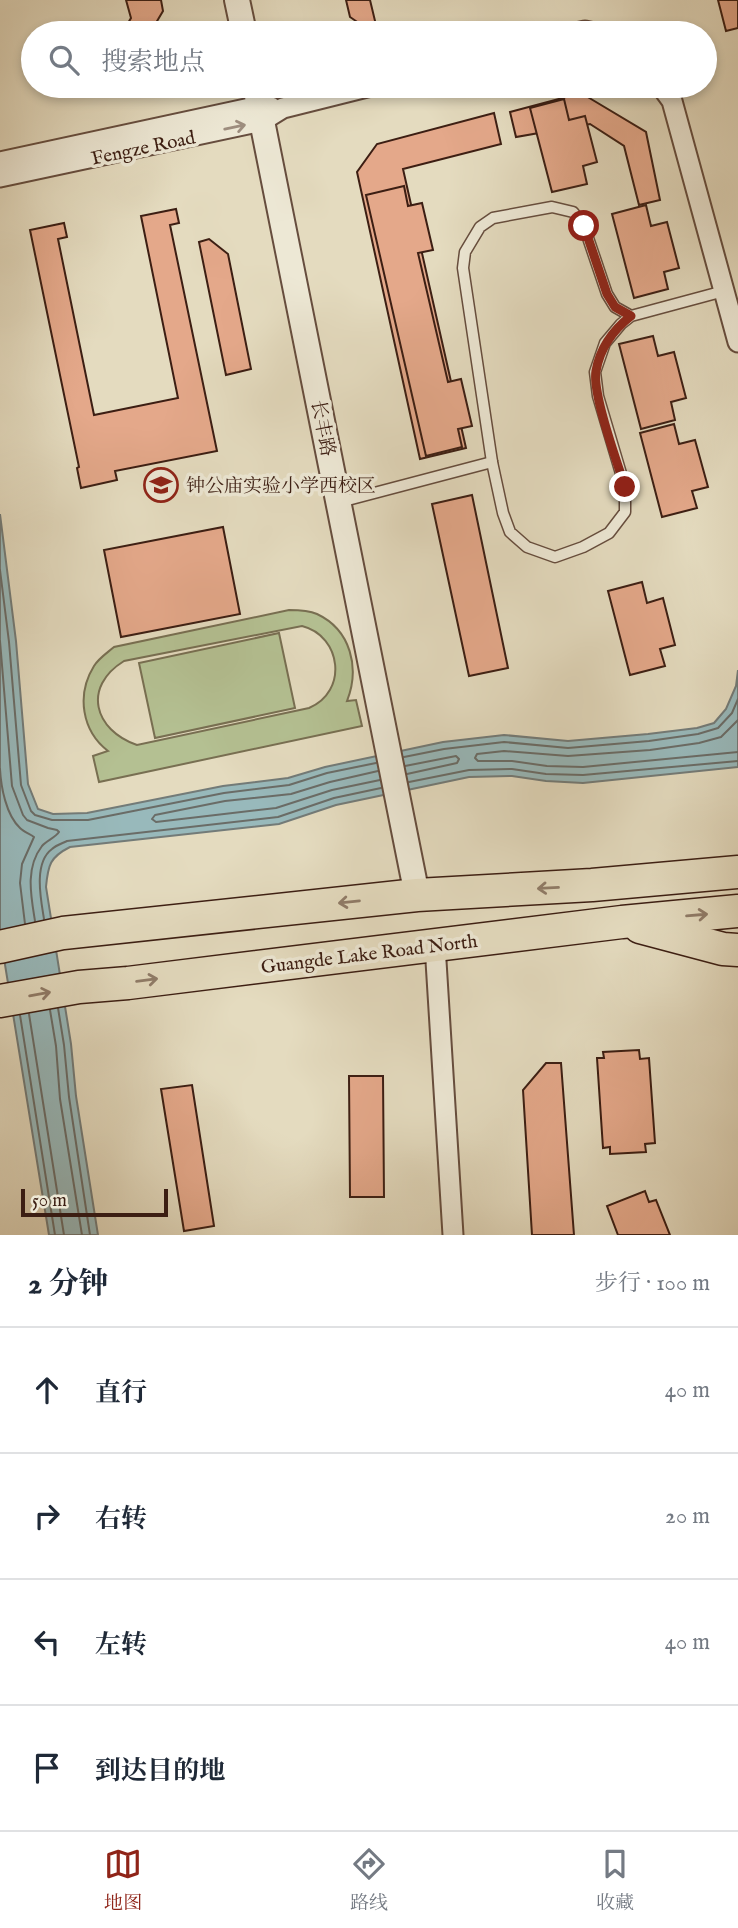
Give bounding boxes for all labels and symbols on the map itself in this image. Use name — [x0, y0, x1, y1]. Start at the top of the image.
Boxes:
one-way arrow — [223, 120, 246, 134]
street label: Fengze Road — [89, 126, 198, 172]
route start — [568, 210, 599, 241]
street label: 长丰路 — [305, 398, 339, 459]
school or university icon: 钟公庙实验小学西校区 — [142, 466, 180, 504]
route end — [609, 471, 640, 502]
place label: 钟公庙实验小学西校区 — [186, 475, 376, 499]
one-way arrow — [537, 881, 560, 894]
one-way arrow — [338, 896, 361, 909]
one-way arrow — [685, 908, 708, 921]
street label: Guangde Lake Road North — [260, 930, 479, 980]
one-way arrow — [135, 974, 158, 987]
one-way arrow — [28, 987, 51, 1000]
scale bar — [21, 1186, 168, 1218]

